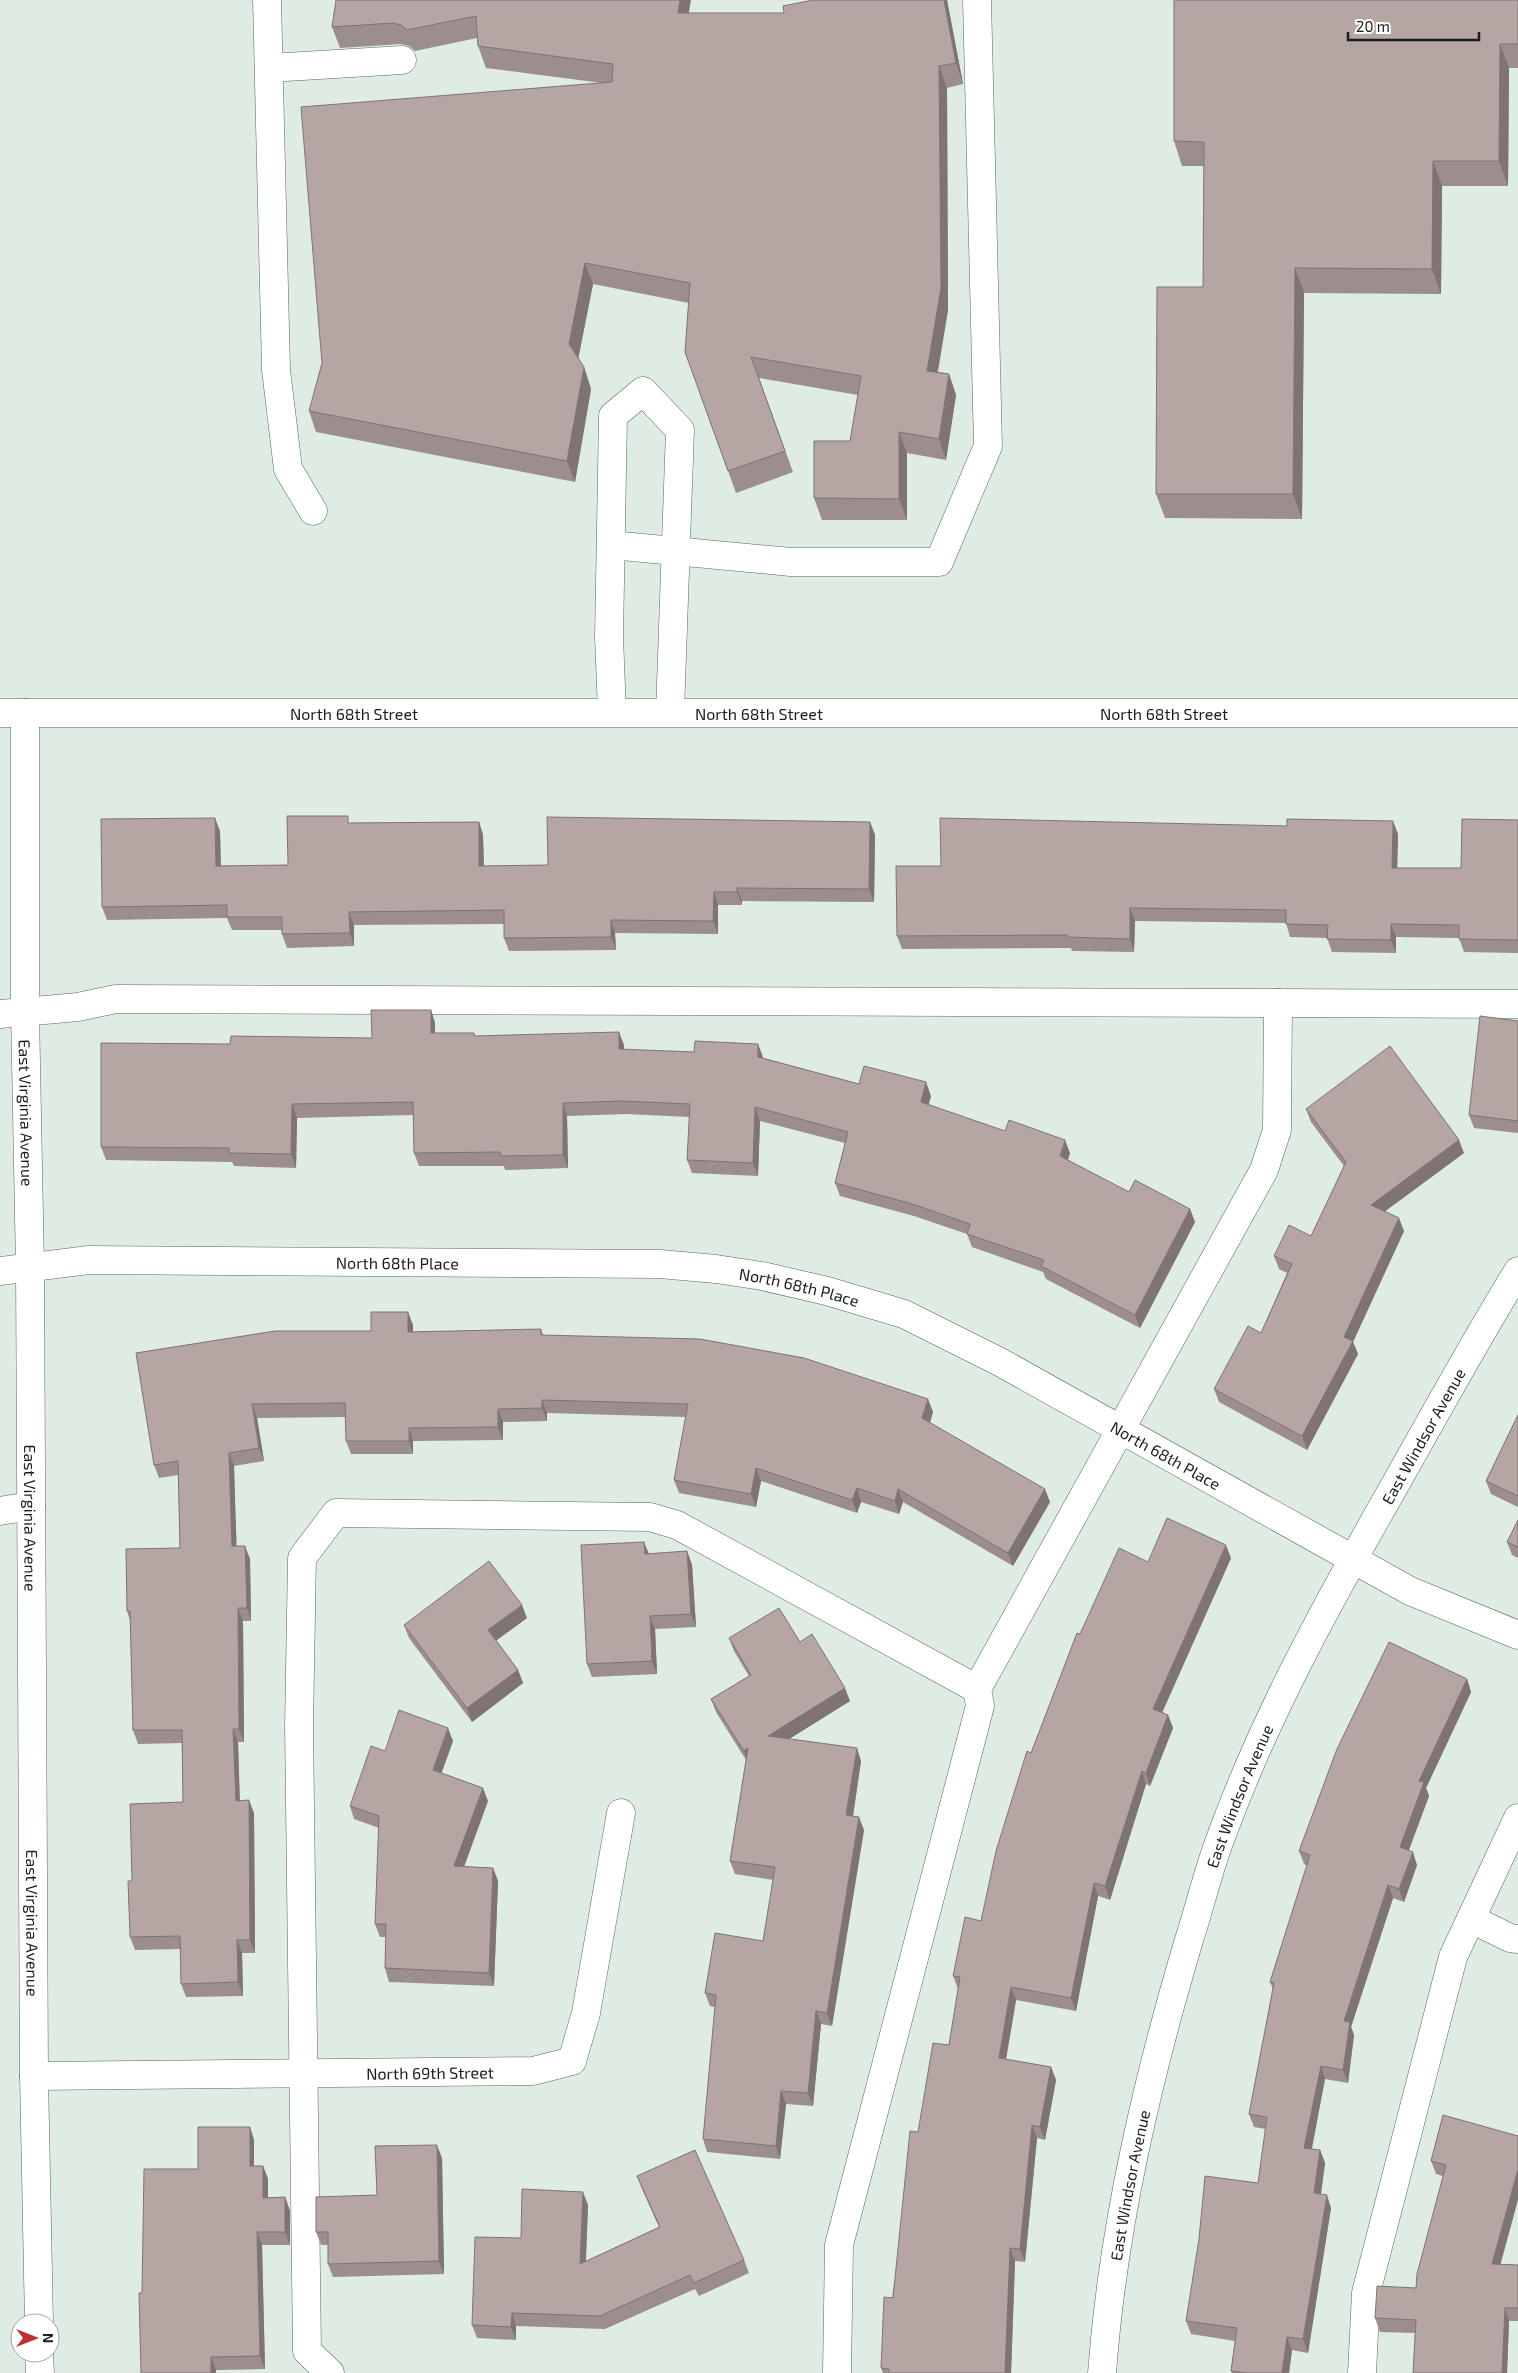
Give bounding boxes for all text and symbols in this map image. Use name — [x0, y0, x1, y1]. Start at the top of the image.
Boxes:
scale bar — [1348, 10, 1479, 42]
text: 20 m — [1356, 17, 1390, 35]
street label: North 68th Street — [290, 704, 418, 723]
street label: North 68th Street — [695, 704, 823, 723]
street label: North 68th Street — [1100, 704, 1228, 723]
street label: East Virginia Avenue — [16, 1039, 38, 1187]
street label: North 68th Place — [336, 1252, 459, 1272]
street label: North 68th Place — [738, 1263, 862, 1310]
street label: East Windsor Avenue — [1377, 1364, 1468, 1507]
street label: North 68th Place — [1108, 1416, 1224, 1493]
street label: East Virginia Avenue — [21, 1444, 41, 1592]
street label: East Windsor Avenue — [1202, 1721, 1276, 1870]
street label: East Virginia Avenue — [23, 1849, 43, 1997]
street label: North 69th Street — [366, 2062, 494, 2082]
street label: East Windsor Avenue — [1105, 2108, 1153, 2262]
north arrow — [10, 2313, 60, 2363]
text: N — [40, 2333, 57, 2343]

